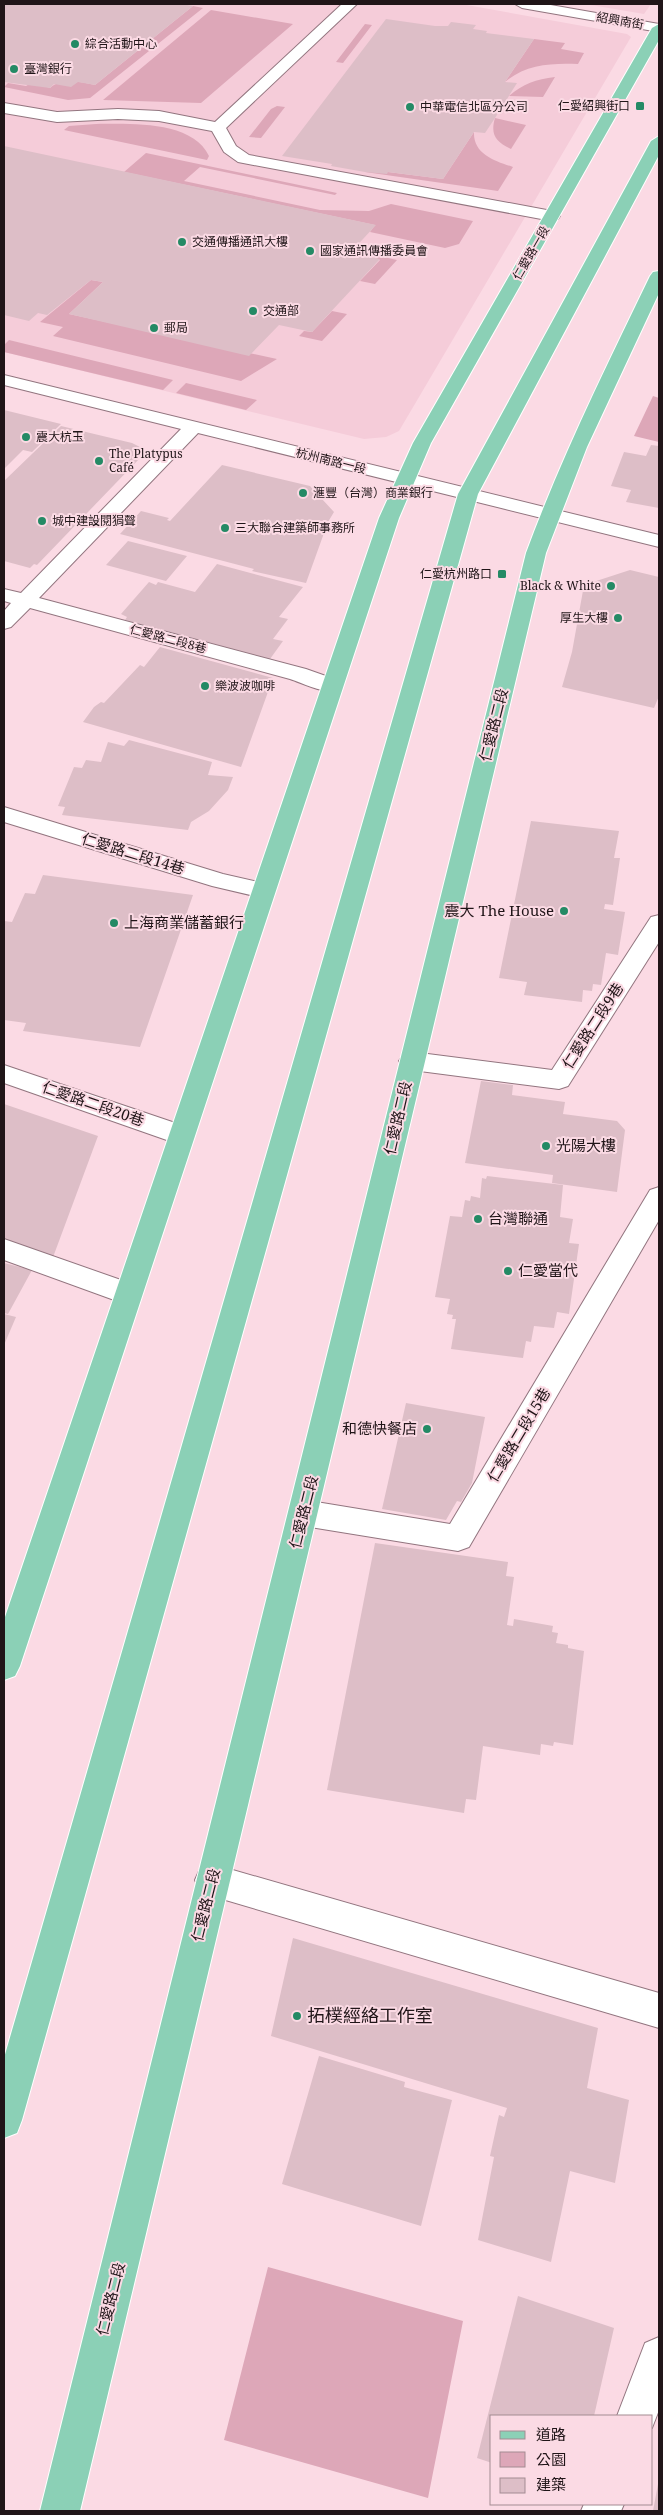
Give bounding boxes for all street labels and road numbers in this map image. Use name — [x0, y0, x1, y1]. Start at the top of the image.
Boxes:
street label: 紹興南街 — [595, 8, 645, 33]
street label: 仁愛路一段 — [508, 223, 553, 283]
street label: 杭州南路一段 — [294, 444, 368, 477]
street label: 仁愛路二段8巷 — [128, 620, 208, 657]
street label: 仁愛路二段 — [474, 686, 512, 764]
street label: 仁愛路二段14巷 — [79, 828, 187, 878]
street label: 仁愛路二段9巷 — [557, 979, 627, 1072]
street label: 仁愛路二段20巷 — [40, 1076, 147, 1130]
street label: 仁愛路二段 — [379, 1079, 415, 1157]
street label: 仁愛路二段15巷 — [482, 1384, 554, 1485]
street label: 仁愛路二段 — [284, 1473, 322, 1551]
street label: 仁愛路二段 — [186, 1866, 224, 1944]
street label: 仁愛路二段 — [91, 2260, 129, 2338]

